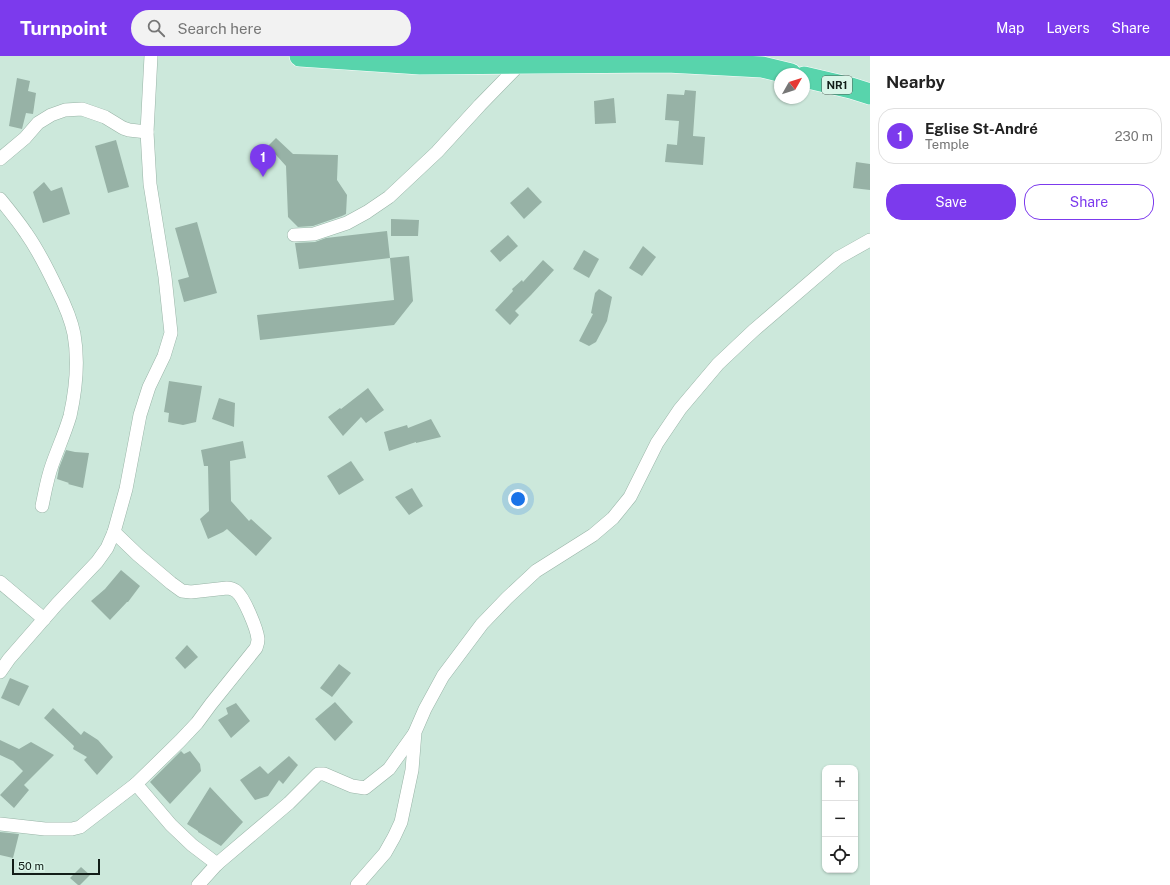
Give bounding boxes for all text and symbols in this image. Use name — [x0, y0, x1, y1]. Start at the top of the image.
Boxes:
search box — [131, 10, 411, 46]
text: Turnpoint — [20, 17, 107, 39]
icon: search — [145, 17, 167, 39]
text: Search here — [177, 20, 262, 37]
text: Map — [996, 20, 1024, 36]
text: Layers — [1046, 20, 1090, 36]
text: Share — [1112, 20, 1150, 36]
north arrow — [774, 68, 810, 104]
text: Nearby — [886, 72, 945, 92]
road number: NR1 — [822, 76, 852, 94]
text: Eglise St-André — [925, 120, 1038, 137]
text: 1 — [897, 129, 903, 144]
text: 230 m — [1115, 129, 1153, 144]
text: Temple — [925, 137, 969, 152]
pin: 1 — [250, 144, 276, 177]
button: Save — [886, 184, 1016, 220]
button: Share — [1024, 184, 1154, 220]
your location — [508, 489, 528, 509]
map controls — [822, 765, 858, 873]
button: + — [822, 765, 858, 801]
button: − — [822, 801, 858, 837]
button: locate — [822, 837, 858, 873]
scale bar — [12, 857, 100, 876]
text: 50 m — [18, 860, 44, 872]

